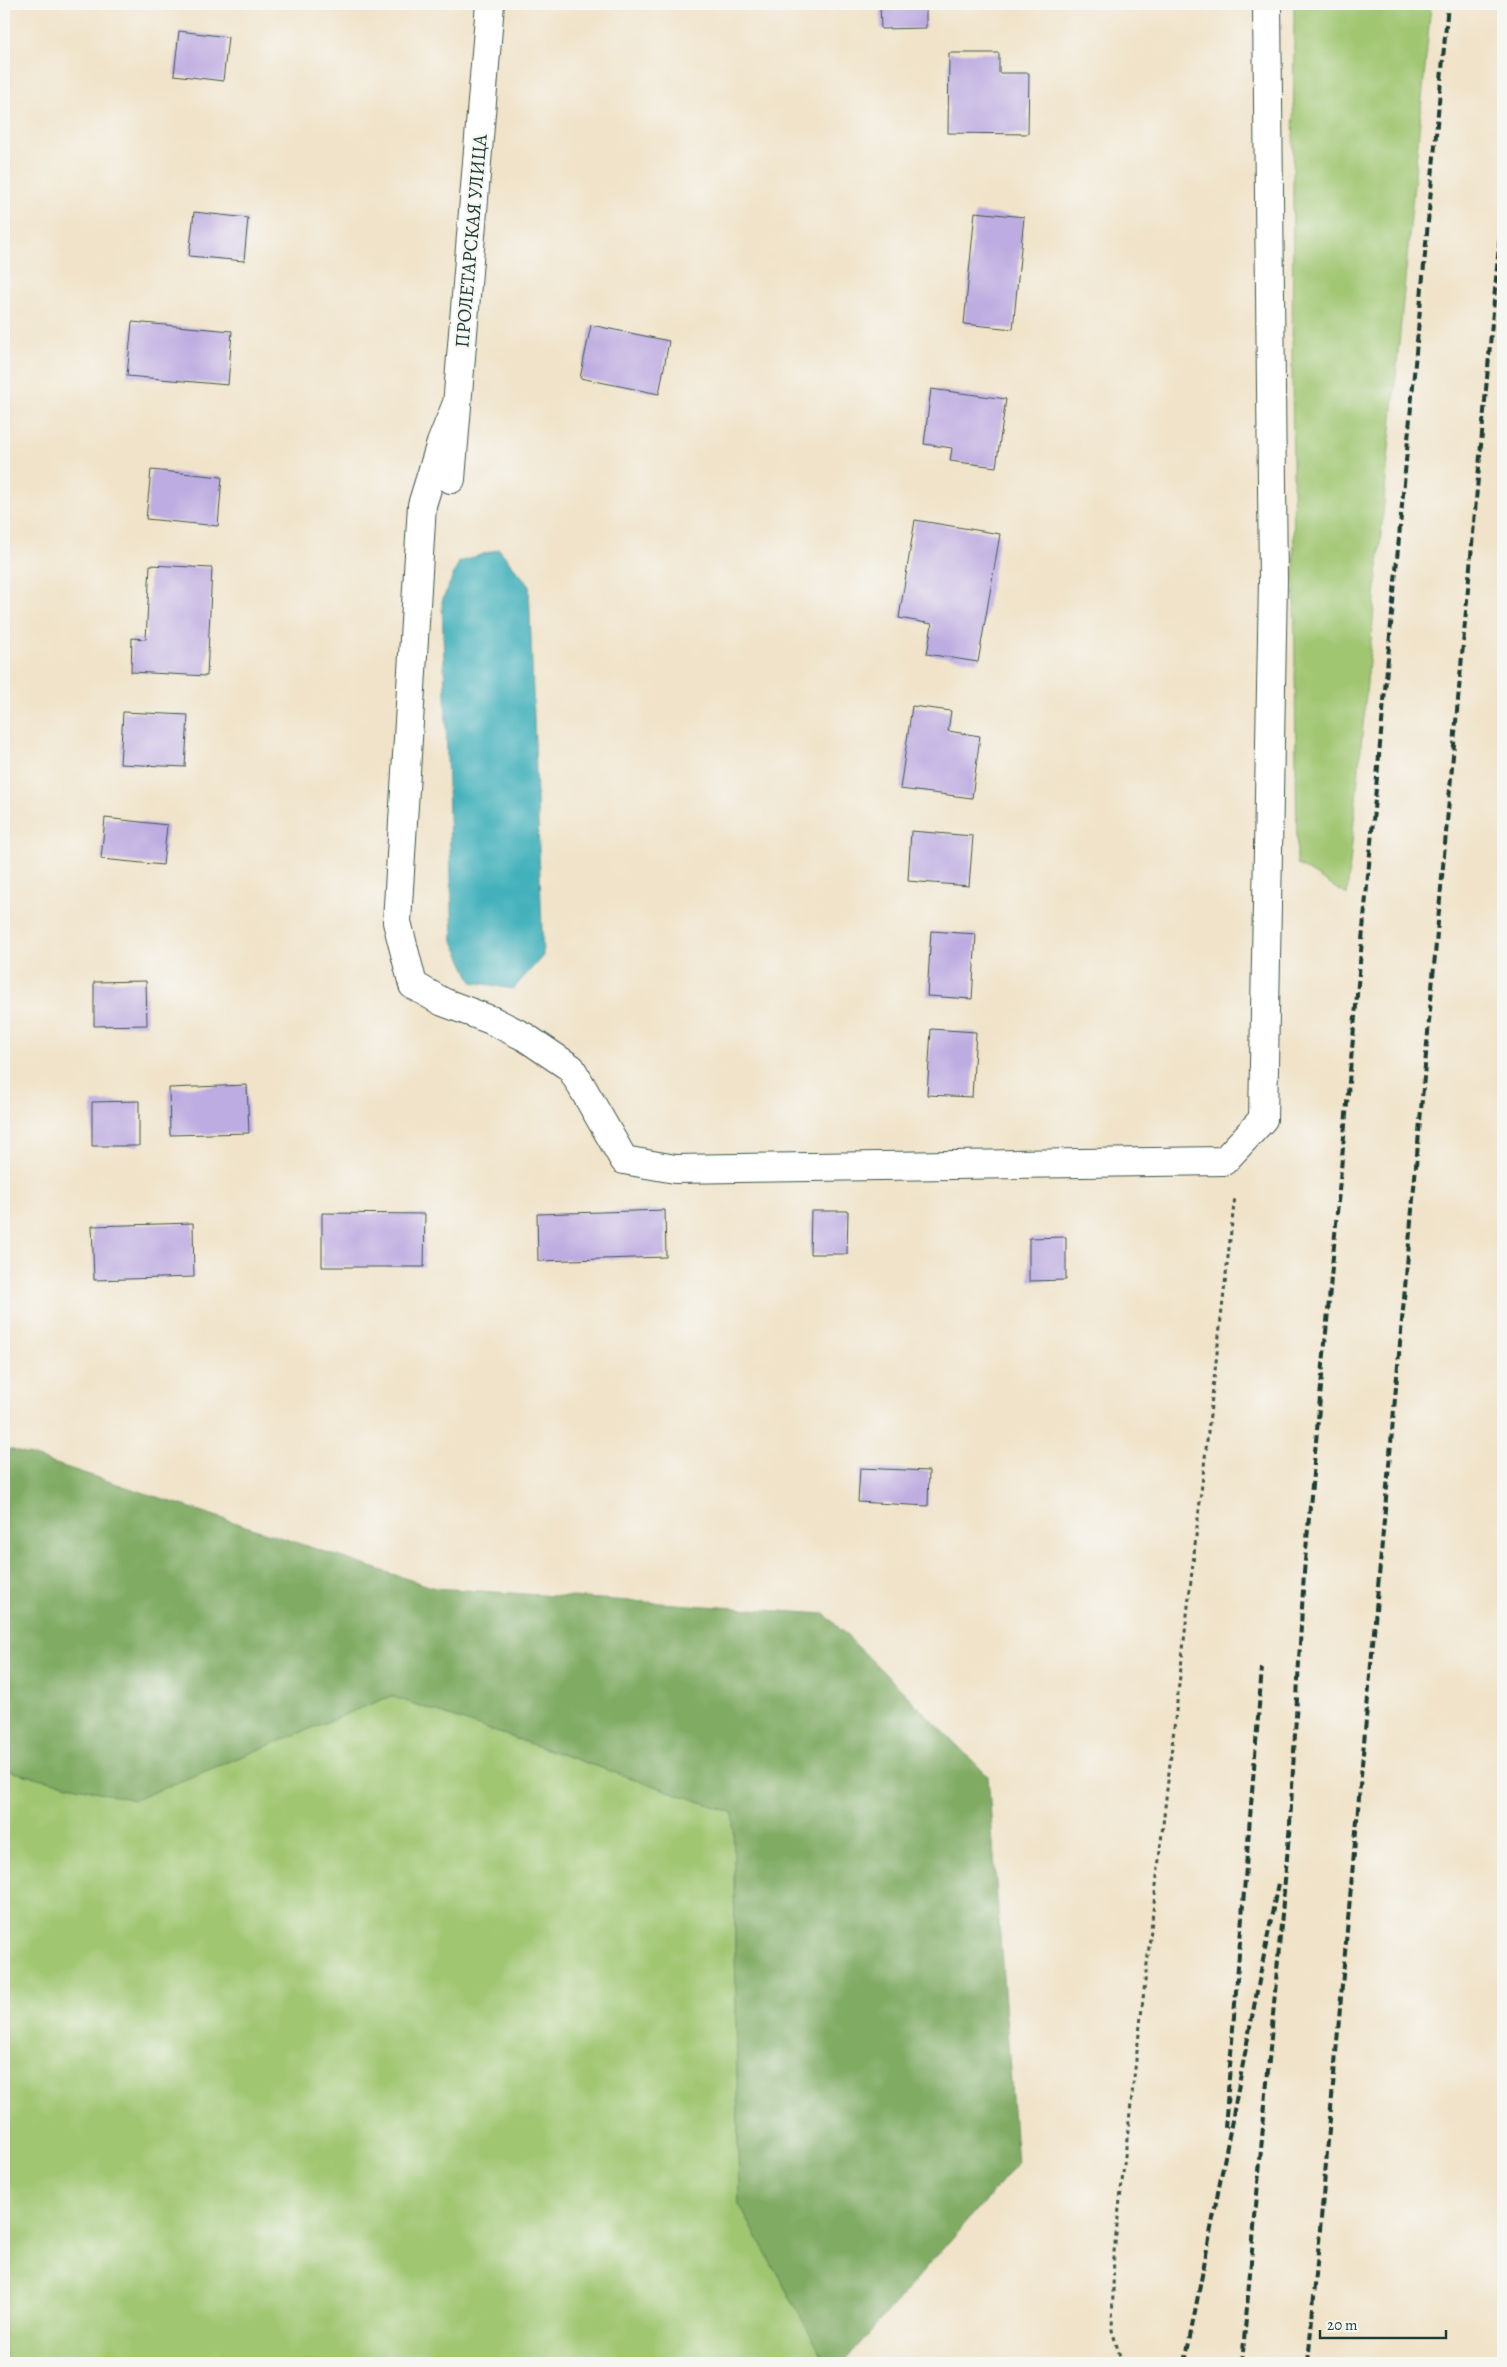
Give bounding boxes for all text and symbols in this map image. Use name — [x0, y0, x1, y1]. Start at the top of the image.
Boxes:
street label: ПРОЛЕТАРСКАЯ УЛИЦА — [448, 133, 494, 349]
scale bar — [1320, 2307, 1446, 2339]
text: 20 m — [1327, 2315, 1358, 2335]

